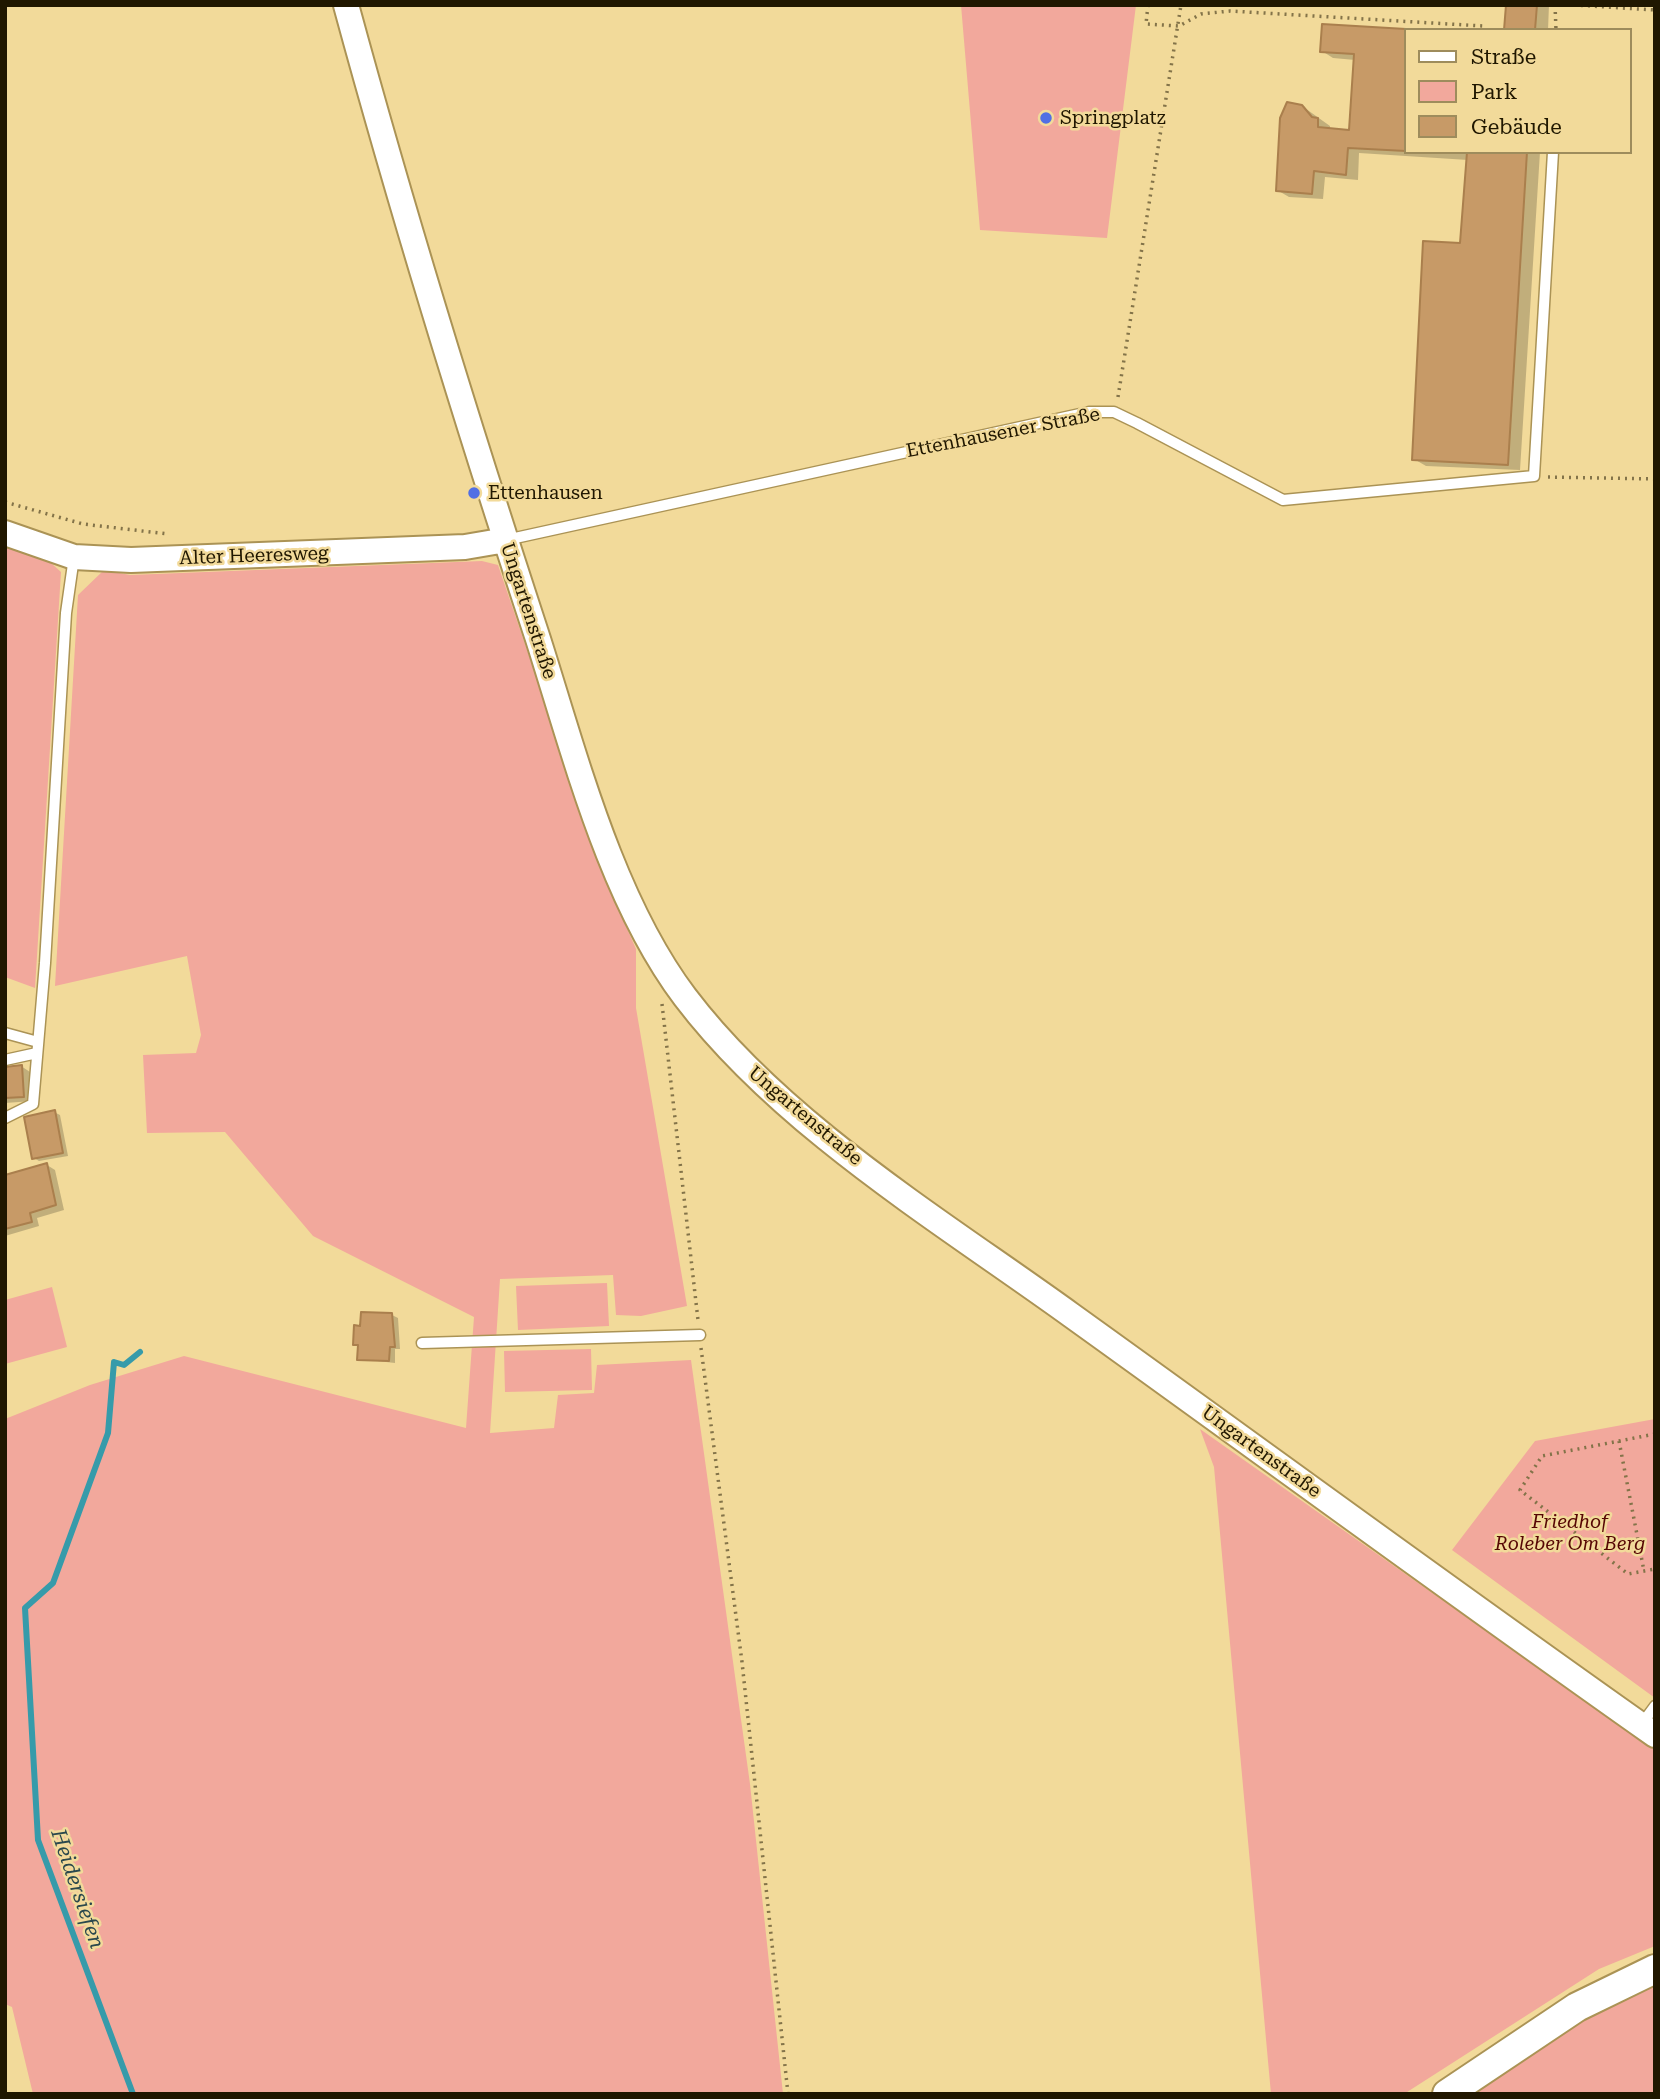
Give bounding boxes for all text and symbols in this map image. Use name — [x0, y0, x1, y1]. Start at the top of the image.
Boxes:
legend — [1404, 28, 1632, 154]
text: Straße — [1471, 45, 1536, 69]
text: Park — [1471, 80, 1517, 104]
place label: Springplatz — [1060, 107, 1166, 129]
marker: Springplatz — [1038, 110, 1054, 126]
text: Gebäude — [1471, 115, 1562, 139]
street label: Ettenhausener Straße — [904, 403, 1102, 463]
place label: Ettenhausen — [488, 482, 603, 504]
marker: Ettenhausen — [466, 485, 482, 501]
street label: Ungartenstraße — [495, 540, 561, 682]
street label: Alter Heeresweg — [179, 542, 329, 570]
street label: Ungartenstraße — [743, 1062, 867, 1170]
street label: Ungartenstraße — [1197, 1401, 1325, 1503]
park label: Friedhof Roleber Om Berg — [1495, 1511, 1645, 1555]
water label: Heidersiefen — [45, 1826, 109, 1952]

